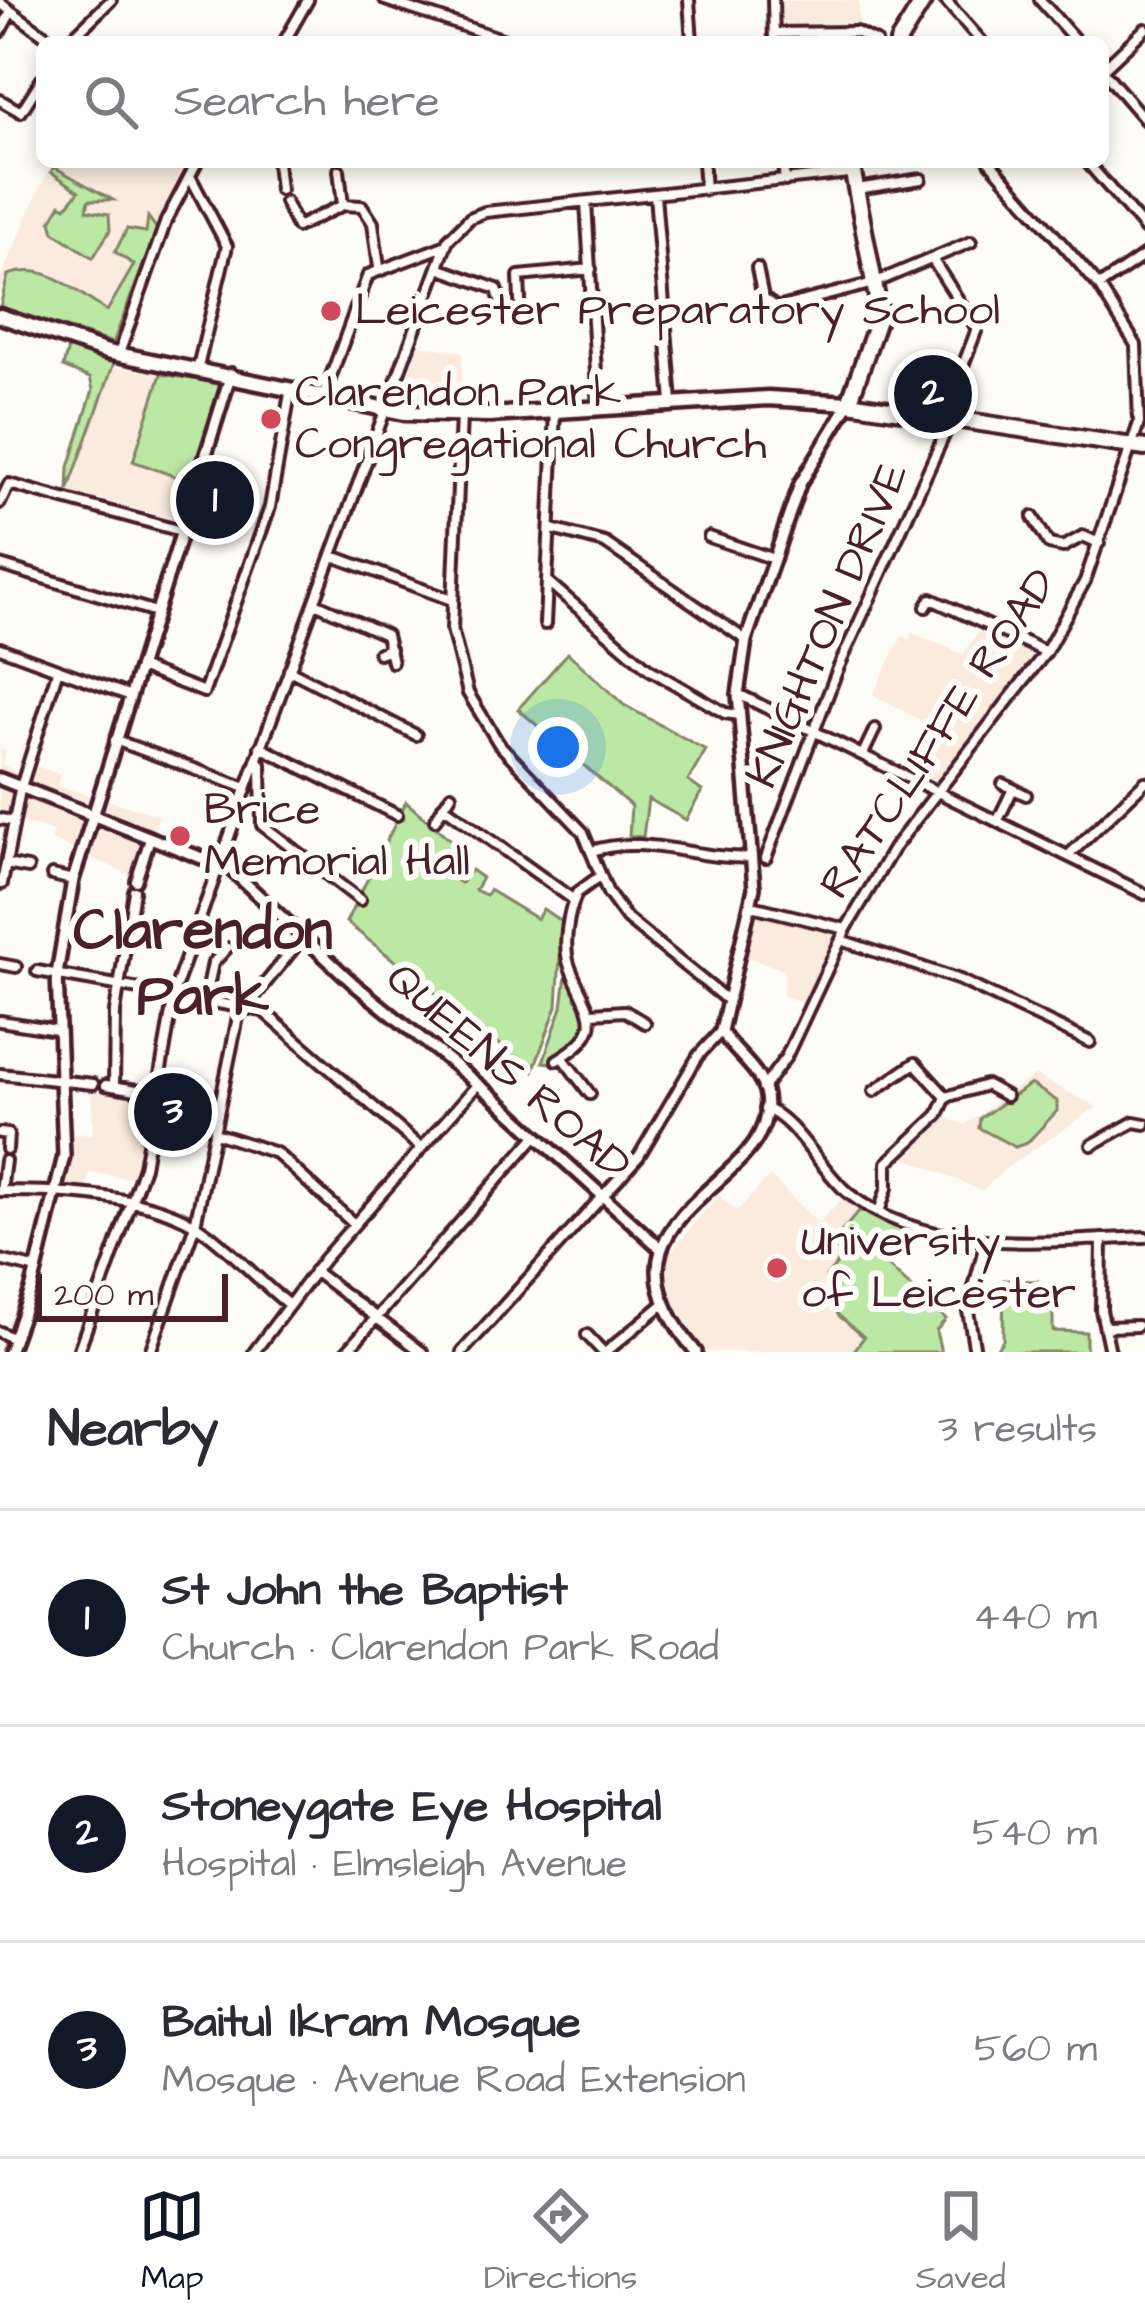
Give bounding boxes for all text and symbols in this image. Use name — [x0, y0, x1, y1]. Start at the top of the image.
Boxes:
search box — [36, 36, 1109, 168]
icon: search — [78, 69, 144, 135]
text: Search here — [174, 71, 440, 133]
place label: Leicester Preparatory School — [355, 280, 1000, 343]
marker: Leicester Preparatory School — [318, 298, 344, 324]
pin: 2 — [894, 349, 972, 439]
place label: Clarendon Park Congregational Church — [295, 362, 767, 476]
marker: Clarendon Park Congregational Church — [258, 406, 284, 432]
street label: KNIGHTON DRIVE — [731, 453, 925, 797]
pin: 1 — [176, 455, 254, 545]
street label: RATCLIFFE ROAD — [805, 557, 1073, 911]
your location — [528, 717, 588, 777]
place label: Brice Memorial Hall — [204, 779, 470, 893]
marker: Brice Memorial Hall — [167, 823, 193, 849]
district label: Clarendon Park — [74, 892, 332, 1037]
street label: QUEENS ROAD — [372, 948, 644, 1196]
pin: 3 — [134, 1067, 212, 1157]
place label: University of Leicester — [801, 1211, 1076, 1325]
marker: University of Leicester — [764, 1255, 790, 1281]
scale bar — [36, 1268, 228, 1321]
text: 200 m — [54, 1272, 153, 1318]
text: Nearby — [48, 1395, 218, 1466]
text: 3 results — [938, 1403, 1097, 1457]
text: St John the Baptist — [162, 1560, 568, 1622]
text: 1 — [85, 1591, 90, 1645]
text: 440 m — [973, 1591, 1097, 1645]
text: Church · Clarendon Park Road — [162, 1622, 719, 1676]
text: Stoneygate Eye Hospital — [162, 1776, 661, 1838]
text: 2 — [76, 1807, 98, 1861]
text: 540 m — [972, 1807, 1097, 1861]
text: Hospital · Elmsleigh Avenue — [162, 1838, 627, 1892]
text: Baitul Ikram Mosque — [162, 1992, 581, 2054]
text: 3 — [77, 2023, 97, 2077]
text: 560 m — [974, 2023, 1097, 2077]
text: Mosque · Avenue Road Extension — [162, 2054, 746, 2108]
tab: Map — [139, 2183, 205, 2301]
tab: Directions — [484, 2183, 637, 2301]
tab: Saved — [916, 2183, 1006, 2301]

